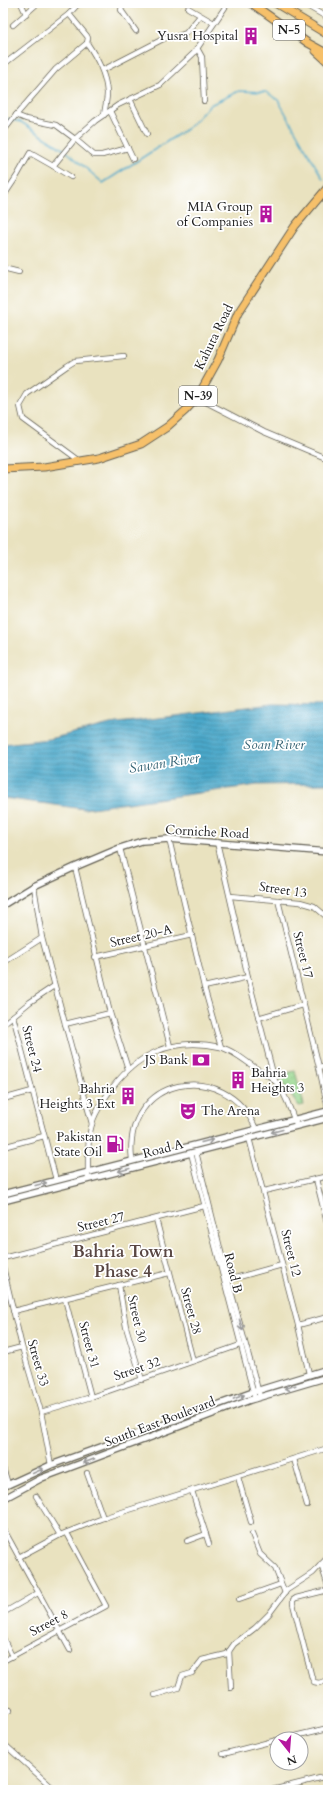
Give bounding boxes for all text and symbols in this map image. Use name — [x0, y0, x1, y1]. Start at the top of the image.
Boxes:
road number: N-5 — [273, 20, 305, 40]
building icon: Yusra Hospital — [241, 26, 261, 46]
place label: Yusra Hospital — [157, 27, 239, 45]
place label: MIA Group of Companies — [177, 198, 253, 231]
building icon: MIA Group of Companies — [256, 204, 276, 224]
street label: Kahuta Road — [190, 301, 238, 373]
road number: N-39 — [179, 386, 217, 406]
water label: Soan River — [243, 735, 305, 754]
water label: Sawan River — [127, 748, 201, 778]
street label: Corniche Road — [165, 821, 249, 843]
street label: Street 13 — [258, 878, 308, 902]
street label: Street 20-A — [108, 920, 175, 952]
street label: Street 17 — [288, 929, 318, 981]
street label: Street 24 — [17, 1023, 47, 1075]
bank icon: JS Bank — [191, 1050, 211, 1070]
place label: JS Bank — [143, 1051, 188, 1069]
place label: Bahria Heights 3 — [251, 1064, 304, 1097]
building icon: Bahria Heights 3 — [228, 1070, 248, 1090]
place label: Bahria Heights 3 Ext — [39, 1080, 115, 1113]
building icon: Bahria Heights 3 Ext — [118, 1086, 138, 1106]
theatre icon: The Arena — [178, 1101, 198, 1121]
place label: The Arena — [201, 1102, 260, 1120]
place label: Pakistan State Oil — [54, 1128, 103, 1161]
one-way arrow — [270, 1128, 283, 1135]
fuel station icon: Pakistan State Oil — [105, 1134, 125, 1154]
street label: Road A — [141, 1135, 186, 1163]
one-way arrow — [201, 1137, 214, 1145]
one-way arrow — [117, 1167, 130, 1174]
one-way arrow — [34, 1180, 47, 1187]
street label: Street 27 — [75, 1207, 127, 1237]
street label: Street 12 — [276, 1227, 306, 1279]
district label: Bahria Town Phase 4 — [72, 1240, 174, 1283]
street label: Road B — [219, 1251, 247, 1295]
street label: Street 28 — [176, 1285, 206, 1337]
street label: Street 30 — [123, 1294, 151, 1345]
one-way arrow — [237, 1318, 245, 1331]
street label: Street 31 — [74, 1319, 104, 1371]
street label: Street 33 — [23, 1337, 53, 1389]
street label: Street 32 — [111, 1353, 163, 1385]
one-way arrow — [285, 1384, 297, 1392]
street label: South East Boulevard — [102, 1393, 218, 1451]
one-way arrow — [233, 1393, 245, 1401]
one-way arrow — [84, 1457, 96, 1465]
one-way arrow — [32, 1467, 44, 1474]
street label: Street 8 — [26, 1605, 72, 1641]
north arrow — [269, 1731, 309, 1771]
text: N — [285, 1752, 299, 1769]

